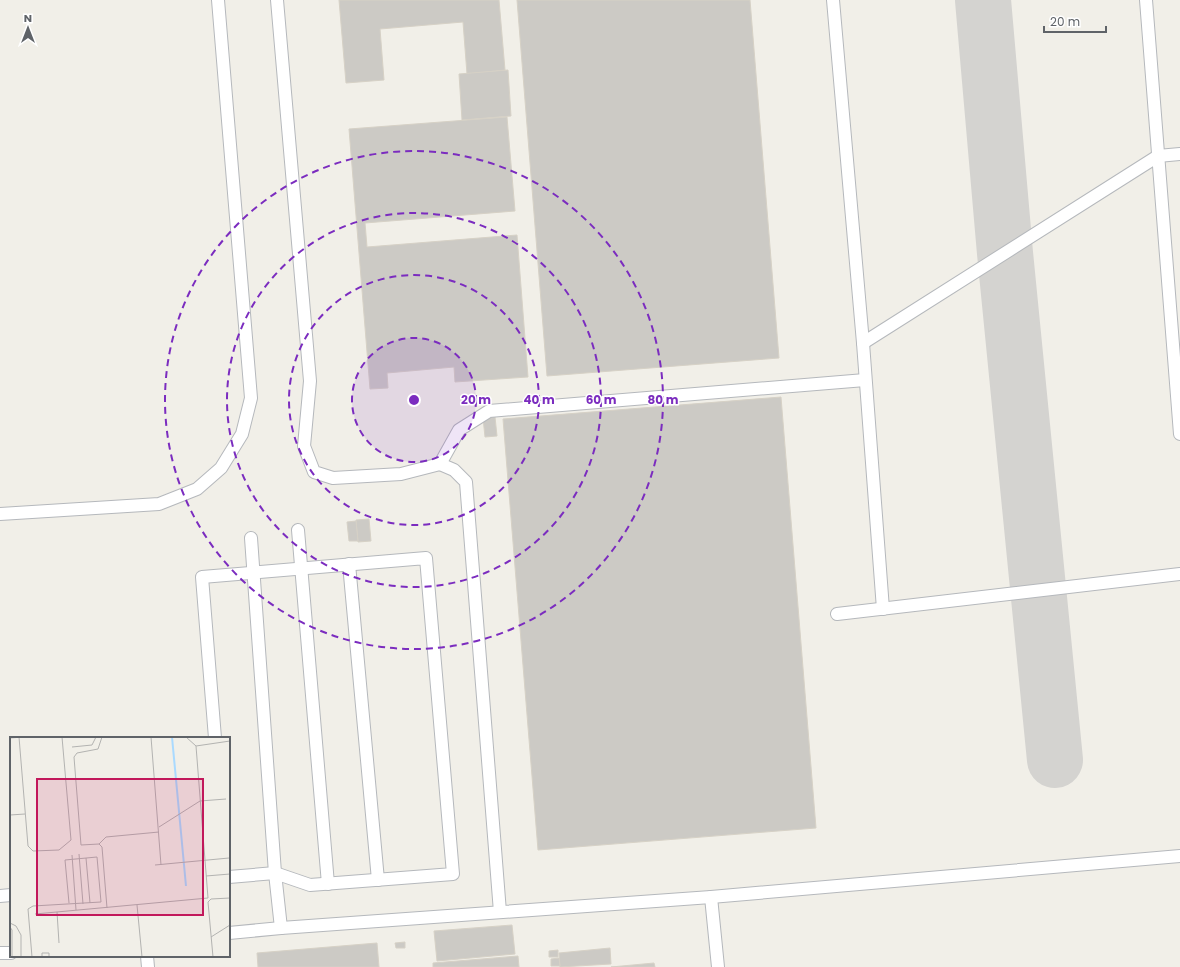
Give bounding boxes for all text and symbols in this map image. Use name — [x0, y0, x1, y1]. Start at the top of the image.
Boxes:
north arrow — [8, 8, 48, 48]
scale bar — [1044, 8, 1106, 34]
text: N — [24, 10, 32, 26]
text: 20 m — [1050, 13, 1080, 30]
text: 20 m — [461, 391, 491, 408]
text: 40 m — [523, 391, 555, 408]
text: 60 m — [586, 391, 617, 408]
text: 80 m — [648, 391, 679, 408]
centre of rings — [407, 393, 421, 407]
inset map — [10, 737, 230, 957]

